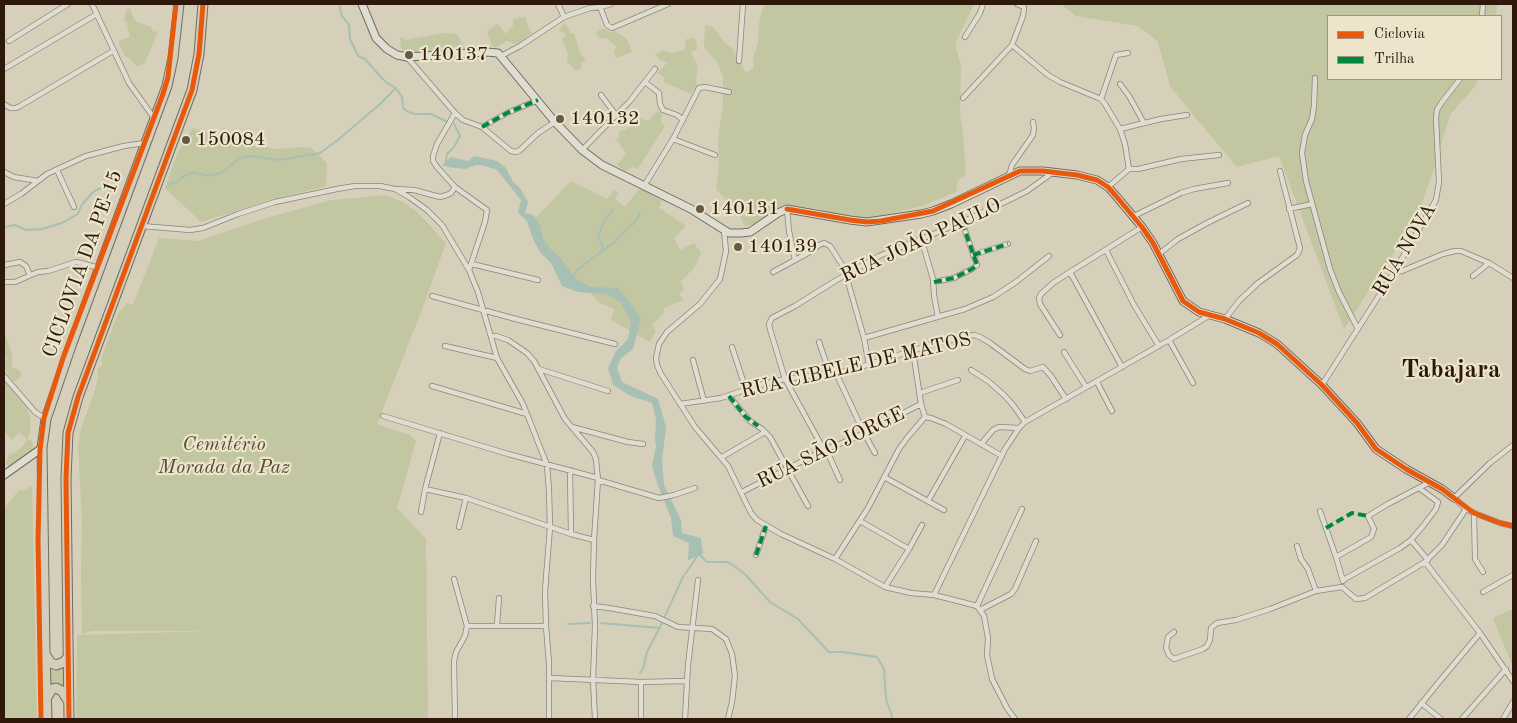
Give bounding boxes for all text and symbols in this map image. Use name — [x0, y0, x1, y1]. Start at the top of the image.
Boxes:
legend — [1327, 15, 1502, 80]
text: Ciclovia — [1374, 27, 1425, 42]
place label: 140137 — [419, 43, 489, 67]
marker: 140137 — [403, 49, 415, 61]
text: Trilha — [1374, 52, 1415, 67]
place label: 140132 — [570, 107, 640, 131]
marker: 140132 — [554, 113, 566, 125]
place label: 150084 — [196, 128, 266, 152]
marker: 150084 — [180, 134, 192, 146]
street label: CICLOVIA DA PE-15 — [38, 167, 128, 361]
street label: RUA JOÃO PAULO — [837, 193, 1005, 289]
place label: 140131 — [710, 197, 780, 221]
street label: RUA NOVA — [1368, 199, 1442, 301]
marker: 140131 — [694, 203, 706, 215]
place label: 140139 — [748, 235, 818, 259]
marker: 140139 — [732, 241, 744, 253]
street label: RUA CIBELE DE MATOS — [738, 328, 974, 404]
district label: Tabajara — [1401, 355, 1501, 385]
street label: RUA SÃO JORGE — [753, 402, 909, 494]
park label: Cemitério Morada da Paz — [158, 433, 290, 480]

